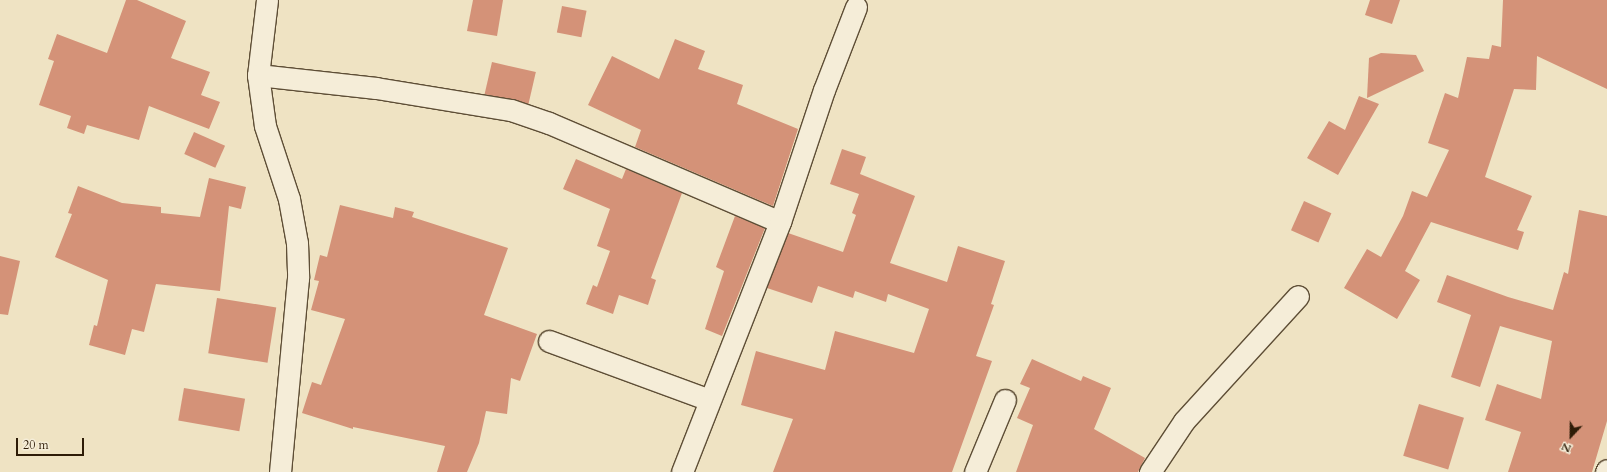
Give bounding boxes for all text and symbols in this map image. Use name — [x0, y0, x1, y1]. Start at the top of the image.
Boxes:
north arrow — [1551, 416, 1591, 456]
scale bar — [18, 430, 86, 456]
text: 20 m — [23, 437, 49, 453]
text: N — [1559, 439, 1574, 456]

